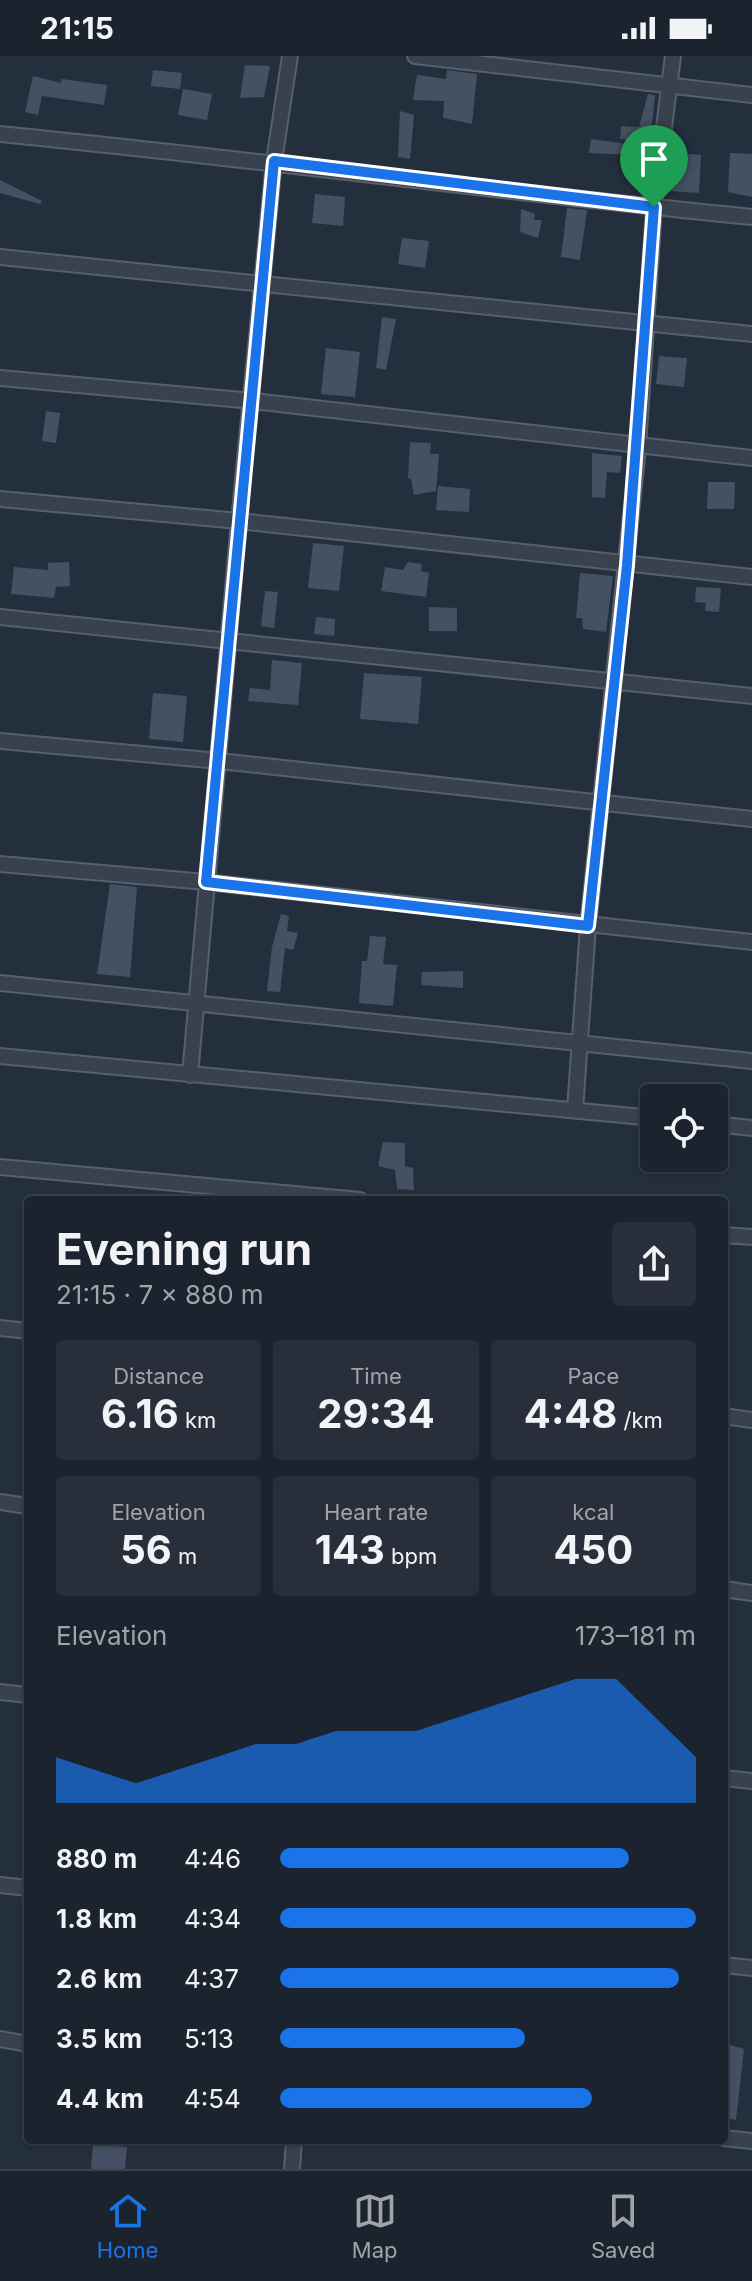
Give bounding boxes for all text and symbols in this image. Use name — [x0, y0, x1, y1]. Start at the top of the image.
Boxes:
text: 21:15 — [40, 10, 114, 46]
pin — [620, 125, 688, 207]
icon: arrive — [632, 137, 676, 181]
map controls — [640, 1084, 728, 1172]
button: locate — [640, 1084, 728, 1172]
text: Evening run — [56, 1222, 312, 1276]
button: share — [612, 1222, 696, 1306]
text: 21:15 · 7 × 880 m — [56, 1279, 264, 1310]
text: Distance — [113, 1363, 204, 1389]
text: Time — [350, 1363, 402, 1389]
text: Pace — [567, 1363, 619, 1389]
text: 6.16 — [101, 1389, 179, 1438]
text: 29:34 — [317, 1389, 435, 1438]
text: 4:48 — [524, 1389, 617, 1438]
text: km — [179, 1407, 216, 1433]
text: /km — [617, 1407, 663, 1433]
text: Elevation — [112, 1499, 206, 1525]
text: Heart rate — [324, 1499, 428, 1525]
text: kcal — [572, 1499, 614, 1525]
text: 56 — [120, 1525, 172, 1574]
text: 143 — [315, 1525, 385, 1574]
text: 450 — [554, 1525, 633, 1574]
text: m — [172, 1543, 197, 1569]
text: bpm — [385, 1543, 437, 1569]
text: Elevation — [56, 1620, 167, 1651]
text: 173–181 m — [575, 1620, 696, 1651]
text: 880 m — [56, 1843, 137, 1874]
text: 4:46 — [184, 1843, 241, 1874]
text: 1.8 km — [56, 1903, 137, 1934]
text: 4:34 — [184, 1903, 241, 1934]
text: 2.6 km — [56, 1963, 142, 1994]
text: 4:37 — [184, 1963, 239, 1994]
text: 3.5 km — [56, 2023, 142, 2054]
text: 5:13 — [184, 2023, 234, 2054]
text: 4.4 km — [56, 2083, 144, 2114]
text: 4:54 — [184, 2083, 241, 2114]
tab: Home — [97, 2189, 158, 2263]
tab: Map — [352, 2189, 397, 2263]
tab: Saved — [591, 2189, 655, 2263]

